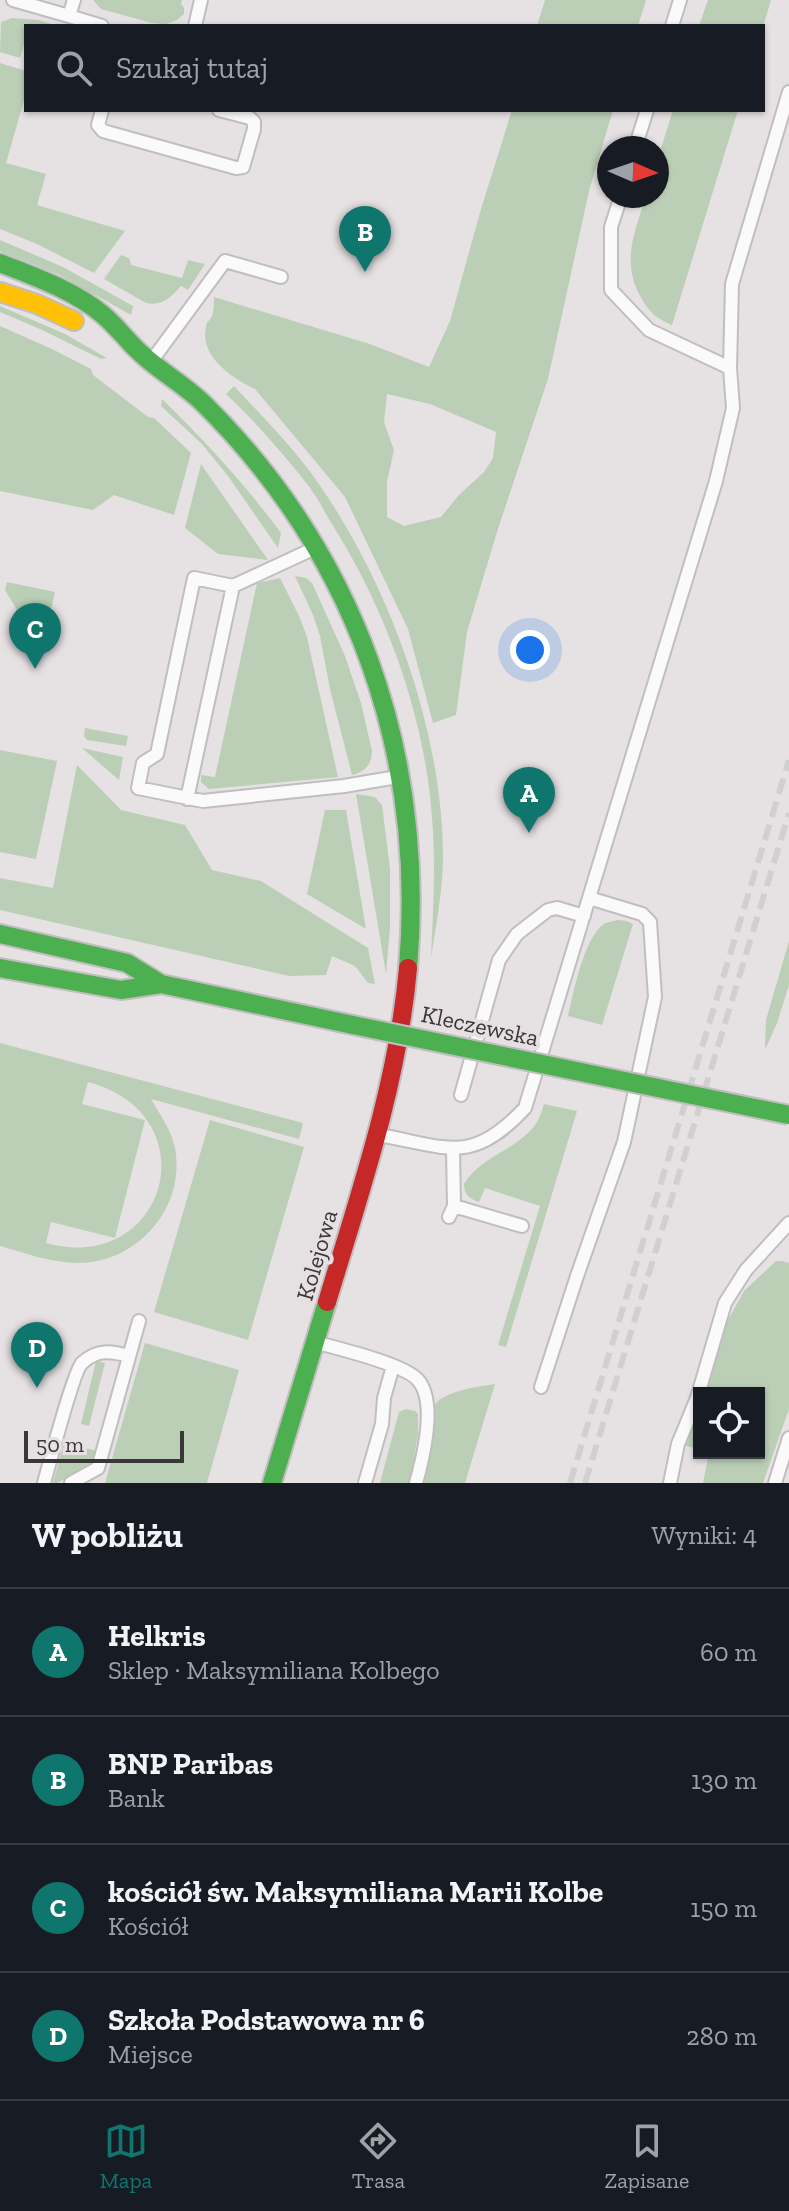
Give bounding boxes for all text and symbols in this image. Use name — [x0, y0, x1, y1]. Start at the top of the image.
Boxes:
search box — [24, 24, 765, 112]
icon: search — [52, 46, 96, 90]
text: Szukaj tutaj — [116, 50, 268, 86]
north arrow — [597, 136, 669, 208]
pin: B — [339, 206, 391, 272]
pin: C — [9, 603, 61, 669]
your location — [510, 630, 550, 670]
pin: A — [503, 767, 555, 833]
street label: Kleczewska — [419, 999, 542, 1052]
street label: Kolejowa — [290, 1206, 343, 1304]
pin: D — [11, 1322, 63, 1388]
map controls — [693, 1387, 765, 1459]
button: locate — [693, 1387, 765, 1459]
scale bar — [24, 1427, 184, 1463]
text: 50 m — [36, 1431, 84, 1458]
text: W pobliżu — [32, 1515, 183, 1556]
text: Wyniki: 4 — [652, 1519, 757, 1551]
text: Helkris — [108, 1618, 206, 1654]
text: A — [49, 1636, 67, 1668]
text: 60 m — [700, 1636, 757, 1668]
text: Sklep · Maksymiliana Kolbego — [108, 1654, 440, 1686]
text: BNP Paribas — [108, 1746, 273, 1782]
text: B — [50, 1764, 66, 1796]
text: 130 m — [691, 1764, 757, 1796]
text: Bank — [108, 1782, 165, 1814]
text: kościół św. Maksymiliana Marii Kolbe — [108, 1874, 603, 1910]
text: C — [50, 1892, 66, 1924]
text: 150 m — [690, 1892, 757, 1924]
text: Kościół — [108, 1910, 189, 1942]
text: Szkoła Podstawowa nr 6 — [108, 2002, 425, 2038]
text: D — [49, 2020, 67, 2052]
text: 280 m — [686, 2020, 757, 2052]
text: Miejsce — [108, 2038, 193, 2070]
tab: Mapa — [100, 2119, 152, 2194]
tab: Trasa — [352, 2119, 405, 2194]
tab: Zapisane — [604, 2119, 689, 2194]

